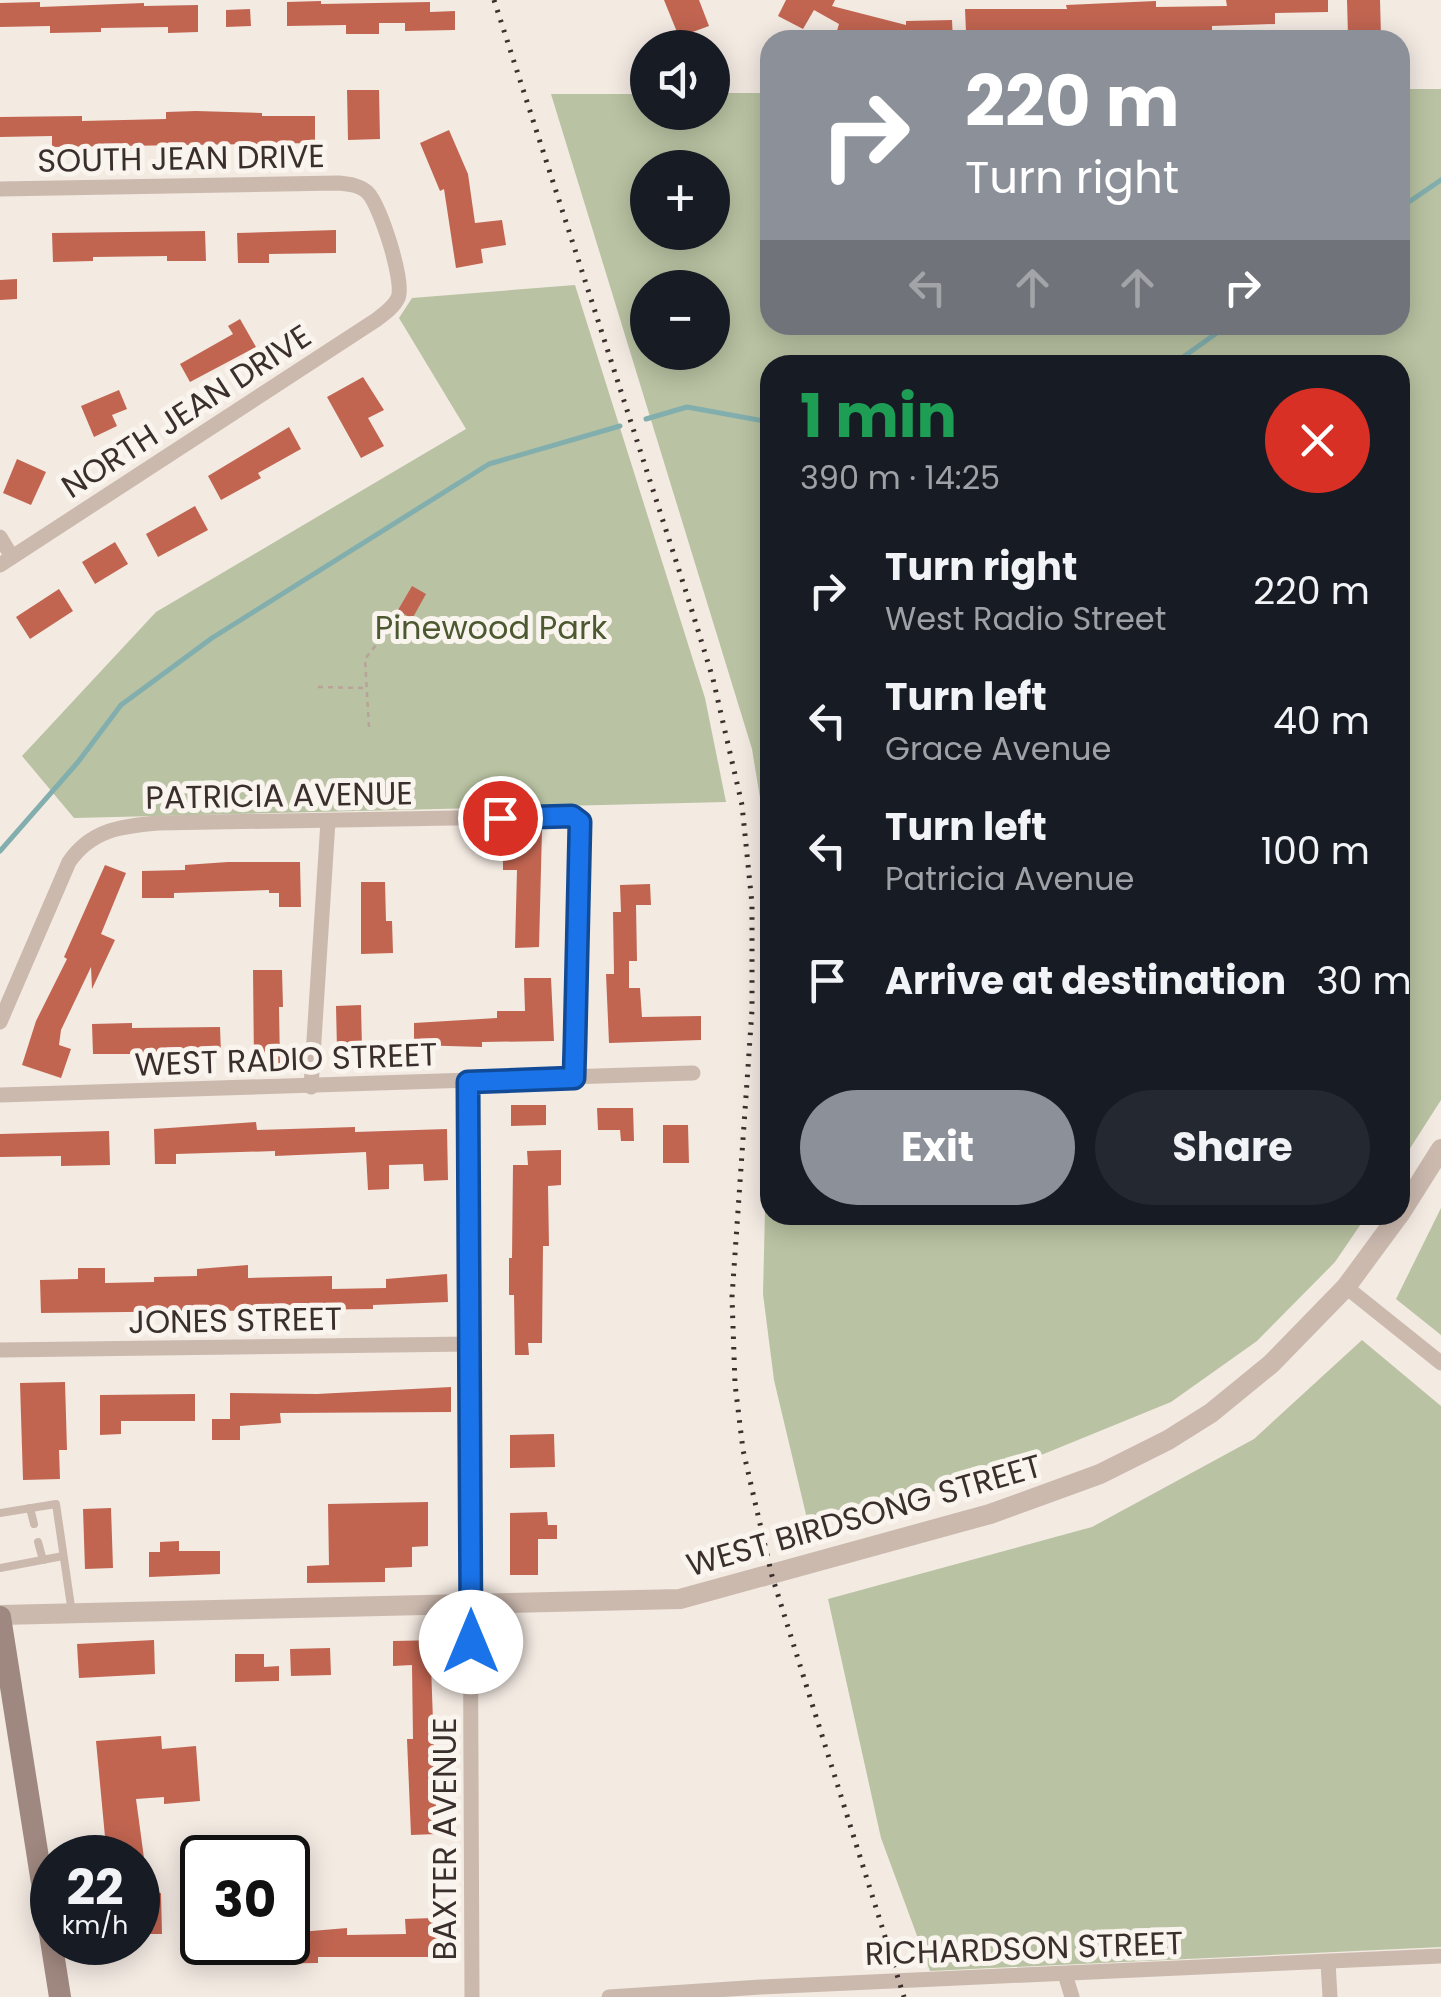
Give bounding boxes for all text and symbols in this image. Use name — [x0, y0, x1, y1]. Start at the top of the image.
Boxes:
map controls — [630, 30, 730, 370]
button: sound — [630, 30, 730, 130]
text: 220 m — [965, 52, 1180, 151]
icon: right — [800, 70, 930, 200]
street label: SOUTH JEAN DRIVE — [37, 133, 325, 183]
text: Turn right — [965, 146, 1179, 209]
button: + — [630, 150, 730, 250]
icon: left — [900, 260, 955, 315]
icon: ahead — [1005, 260, 1060, 315]
icon: ahead — [1110, 260, 1165, 315]
icon: right — [1215, 260, 1270, 315]
button: − — [630, 270, 730, 370]
street label: NORTH JEAN DRIVE — [53, 313, 319, 509]
text: 1 min — [800, 374, 957, 458]
button: close — [1265, 388, 1370, 493]
text: 390 m · 14:25 — [800, 455, 1000, 500]
text: Turn right — [885, 540, 1077, 593]
icon: right — [800, 563, 855, 618]
text: 220 m — [1253, 564, 1370, 617]
text: West Radio Street — [885, 596, 1166, 641]
park label: Pinewood Park — [375, 605, 608, 650]
text: Turn left — [885, 670, 1047, 723]
icon: left — [800, 693, 855, 748]
text: 40 m — [1273, 694, 1370, 747]
text: Grace Avenue — [885, 726, 1111, 771]
street label: PATRICIA AVENUE — [145, 770, 413, 820]
pin — [458, 776, 543, 861]
icon: arrive — [473, 791, 528, 846]
text: Turn left — [885, 800, 1047, 853]
icon: left — [800, 823, 855, 878]
text: 100 m — [1261, 824, 1370, 877]
text: Patricia Avenue — [885, 856, 1134, 901]
icon: arrive — [800, 953, 855, 1008]
text: Arrive at destination — [885, 954, 1286, 1007]
text: 30 m — [1316, 954, 1412, 1007]
street label: WEST RADIO STREET — [134, 1031, 438, 1087]
button: Exit — [800, 1090, 1075, 1205]
button: Share — [1095, 1090, 1370, 1205]
street label: JONES STREET — [128, 1296, 342, 1344]
street label: WEST BIRDSONG STREET — [681, 1443, 1047, 1587]
position arrow — [419, 1590, 523, 1694]
street label: BAXTER AVENUE — [422, 1718, 467, 1960]
speed limit sign: 30 — [180, 1835, 310, 1965]
text: 22 — [66, 1852, 124, 1923]
text: km/h — [62, 1908, 128, 1943]
street label: RICHARDSON STREET — [864, 1920, 1184, 1976]

